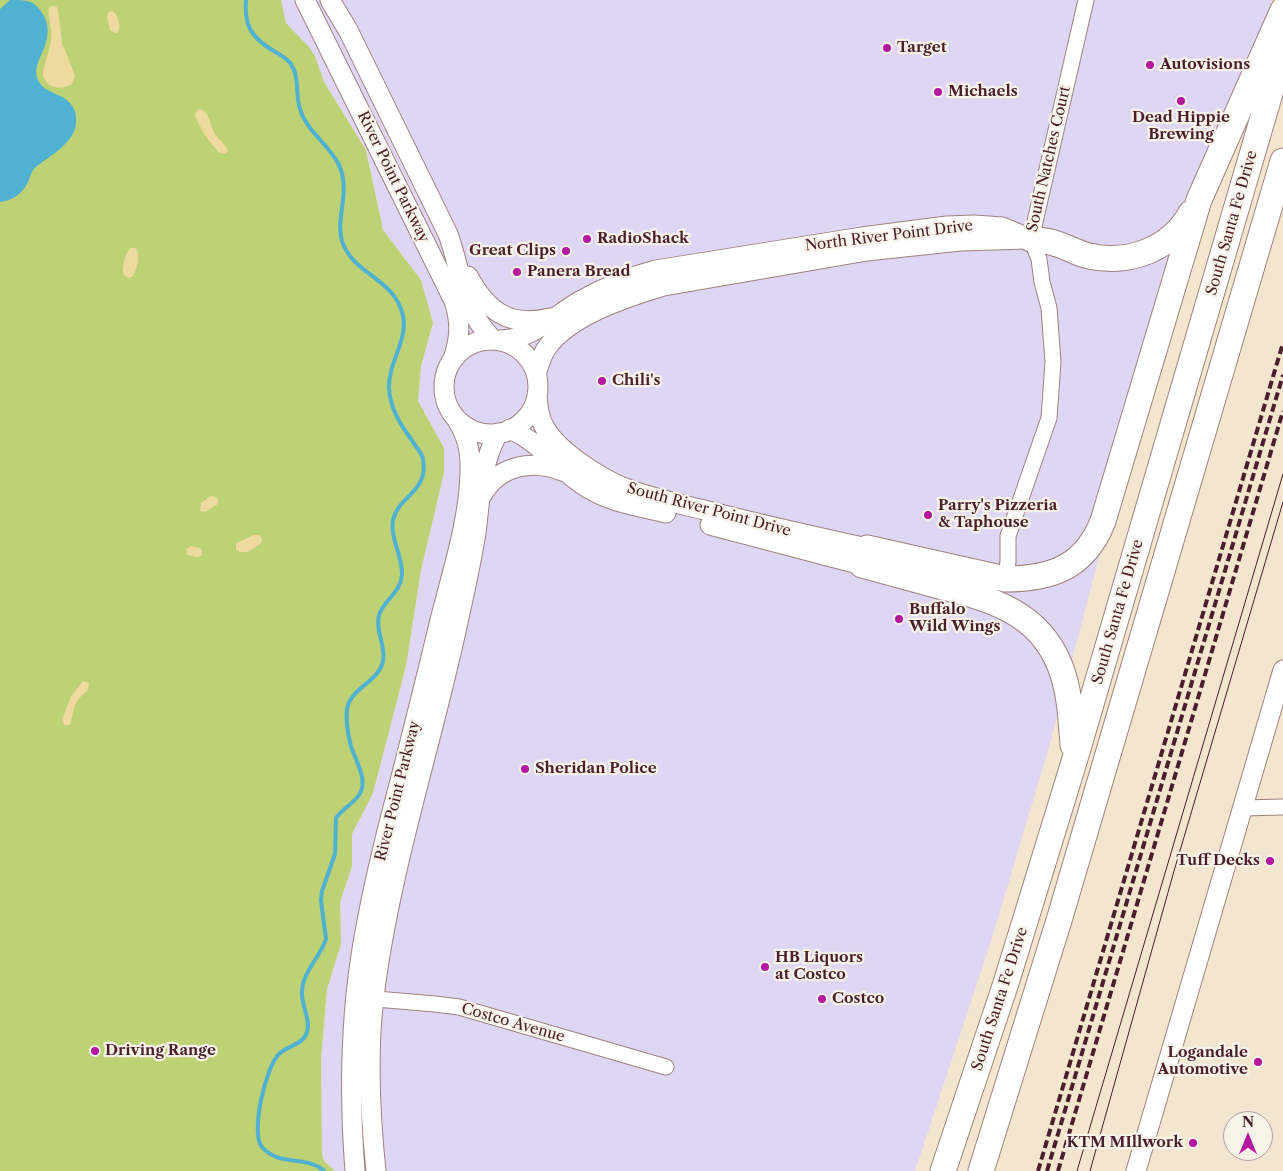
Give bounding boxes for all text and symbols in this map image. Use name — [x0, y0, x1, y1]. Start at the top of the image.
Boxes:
place label: Target — [897, 39, 947, 57]
marker: Target — [881, 42, 893, 54]
place label: Autovisions — [1160, 56, 1250, 74]
marker: Autovisions — [1144, 59, 1156, 71]
place label: Michaels — [948, 83, 1018, 101]
street label: South Natches Court — [1023, 84, 1075, 234]
marker: Michaels — [932, 86, 944, 98]
marker: Dead Hippie Brewing — [1175, 95, 1187, 107]
street label: River Point Parkway — [353, 108, 433, 246]
place label: Dead Hippie Brewing — [1132, 109, 1230, 144]
street label: South Santa Fe Drive — [1203, 148, 1261, 298]
street label: North River Point Drive — [804, 217, 974, 255]
place label: RadioShack — [597, 230, 689, 248]
marker: RadioShack — [581, 233, 593, 245]
place label: Great Clips — [469, 242, 556, 260]
marker: Great Clips — [560, 245, 572, 257]
place label: Panera Bread — [527, 263, 631, 281]
marker: Panera Bread — [511, 266, 523, 278]
place label: Chili's — [612, 372, 660, 390]
marker: Chili's — [596, 375, 608, 387]
street label: South River Point Drive — [625, 479, 793, 541]
place label: Parry's Pizzeria & Taphouse — [938, 497, 1057, 532]
marker: Parry's Pizzeria & Taphouse — [922, 509, 934, 521]
street label: South Santa Fe Drive — [1089, 537, 1147, 687]
place label: Buffalo Wild Wings — [909, 601, 1000, 636]
marker: Buffalo Wild Wings — [893, 613, 905, 625]
street label: River Point Parkway — [372, 719, 424, 863]
place label: Sheridan Police — [535, 760, 657, 778]
marker: Sheridan Police — [519, 763, 531, 775]
place label: Tuff Decks — [1176, 852, 1260, 870]
marker: Tuff Decks — [1264, 855, 1276, 867]
street label: South Santa Fe Drive — [968, 925, 1032, 1073]
place label: HB Liquors at Costco — [775, 949, 863, 984]
marker: HB Liquors at Costco — [759, 961, 771, 973]
place label: Costco — [832, 990, 884, 1008]
marker: Costco — [816, 993, 828, 1005]
street label: Costco Avenue — [459, 1000, 567, 1046]
place label: Driving Range — [105, 1042, 216, 1060]
place label: Logandale Automotive — [1158, 1044, 1248, 1079]
marker: Driving Range — [89, 1045, 101, 1057]
marker: Logandale Automotive — [1252, 1056, 1264, 1068]
north arrow — [1223, 1111, 1273, 1161]
text: N — [1242, 1113, 1254, 1131]
place label: KTM MIllwork — [1066, 1134, 1183, 1152]
marker: KTM MIllwork — [1187, 1137, 1199, 1149]

